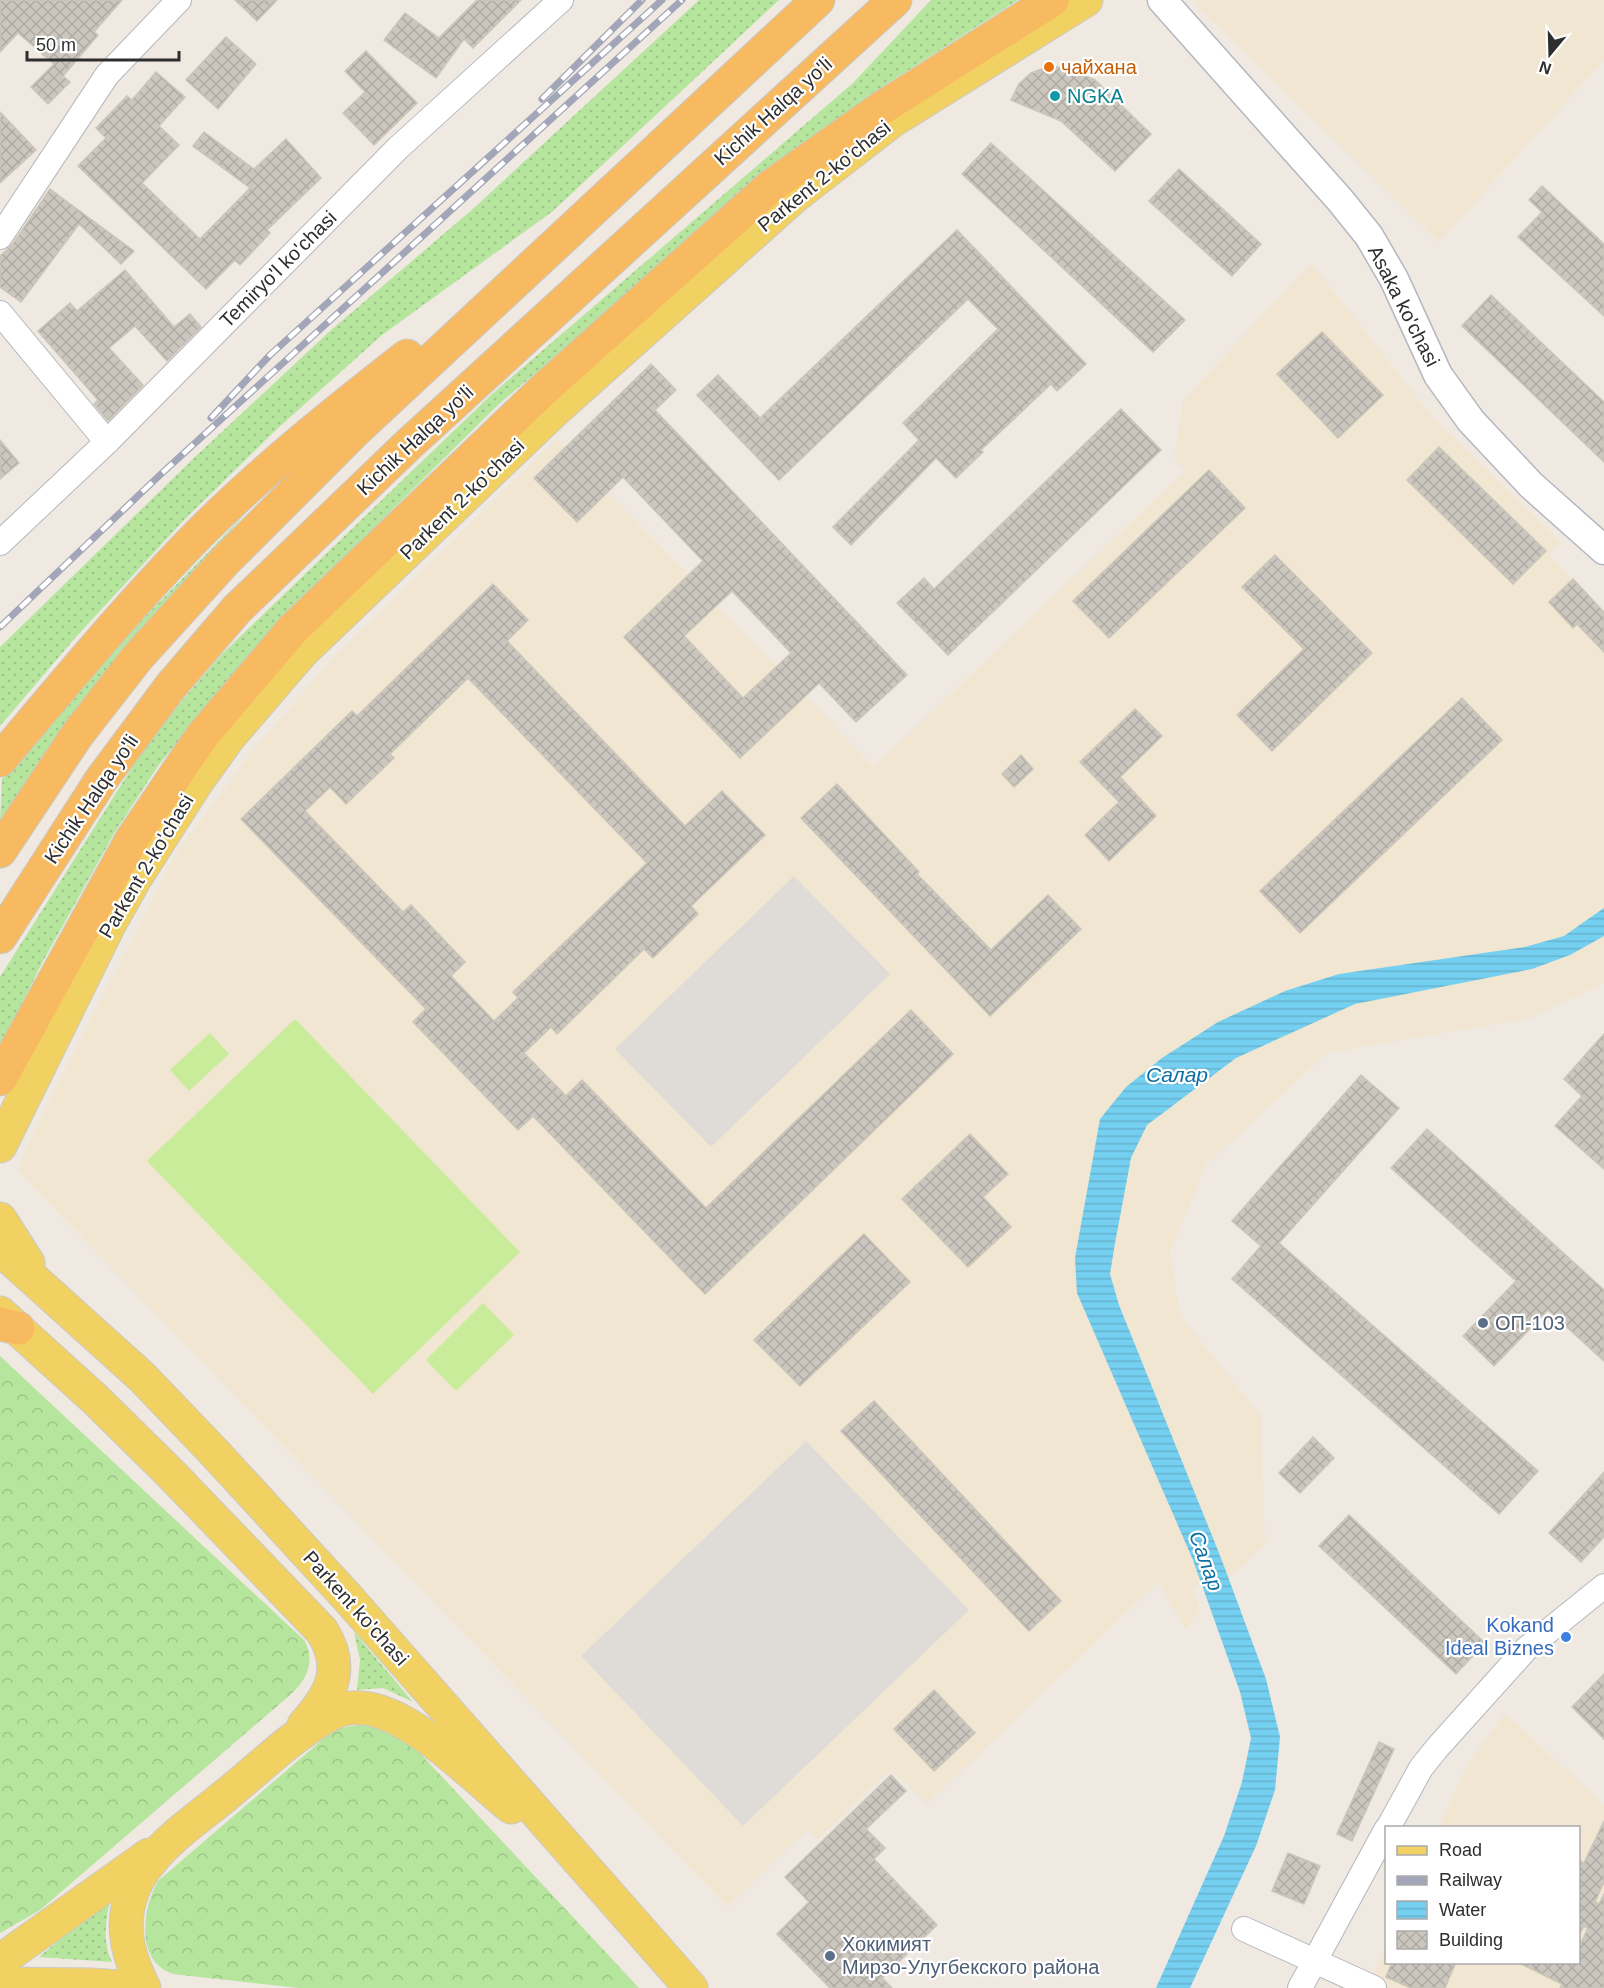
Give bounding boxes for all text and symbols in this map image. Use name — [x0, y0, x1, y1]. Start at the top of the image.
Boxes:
scale bar — [27, 24, 178, 62]
north arrow — [1520, 24, 1580, 84]
text: 50 m — [36, 35, 76, 55]
street label: Kichik Halqa yo'li — [710, 52, 836, 170]
place label: чайхана — [1061, 56, 1138, 78]
text: N — [1537, 58, 1554, 78]
marker: чайхана — [1042, 60, 1056, 74]
place label: NGKA — [1067, 85, 1124, 107]
marker: NGKA — [1048, 89, 1062, 103]
street label: Parkent 2-ko'chasi — [753, 116, 895, 236]
street label: Temiryo'l ko'chasi — [215, 206, 341, 332]
street label: Asaka ko'chasi — [1364, 242, 1444, 370]
street label: Kichik Halqa yo'li — [352, 381, 478, 499]
street label: Parkent 2-ko'chasi — [395, 434, 529, 564]
street label: Kichik Halqa yo'li — [40, 730, 142, 868]
street label: Parkent 2-ko'chasi — [94, 790, 198, 942]
water label: Салар — [1146, 1063, 1208, 1086]
place label: ОП-103 — [1495, 1312, 1565, 1334]
marker: ОП-103 — [1476, 1316, 1490, 1330]
water label: Салар — [1185, 1528, 1228, 1594]
street label: Parkent ko'chasi — [299, 1546, 413, 1670]
place label: Kokand Ideal Biznes — [1445, 1614, 1554, 1659]
marker: Kokand Ideal Biznes — [1559, 1630, 1573, 1644]
legend — [1385, 1826, 1580, 1964]
text: Road — [1439, 1840, 1482, 1860]
text: Railway — [1439, 1870, 1502, 1890]
text: Water — [1439, 1900, 1486, 1920]
text: Building — [1439, 1930, 1503, 1950]
place label: Хокимият Мирзо-Улугбекского района — [842, 1933, 1100, 1978]
marker: Хокимият Мирзо-Улугбекского района — [823, 1949, 837, 1963]

